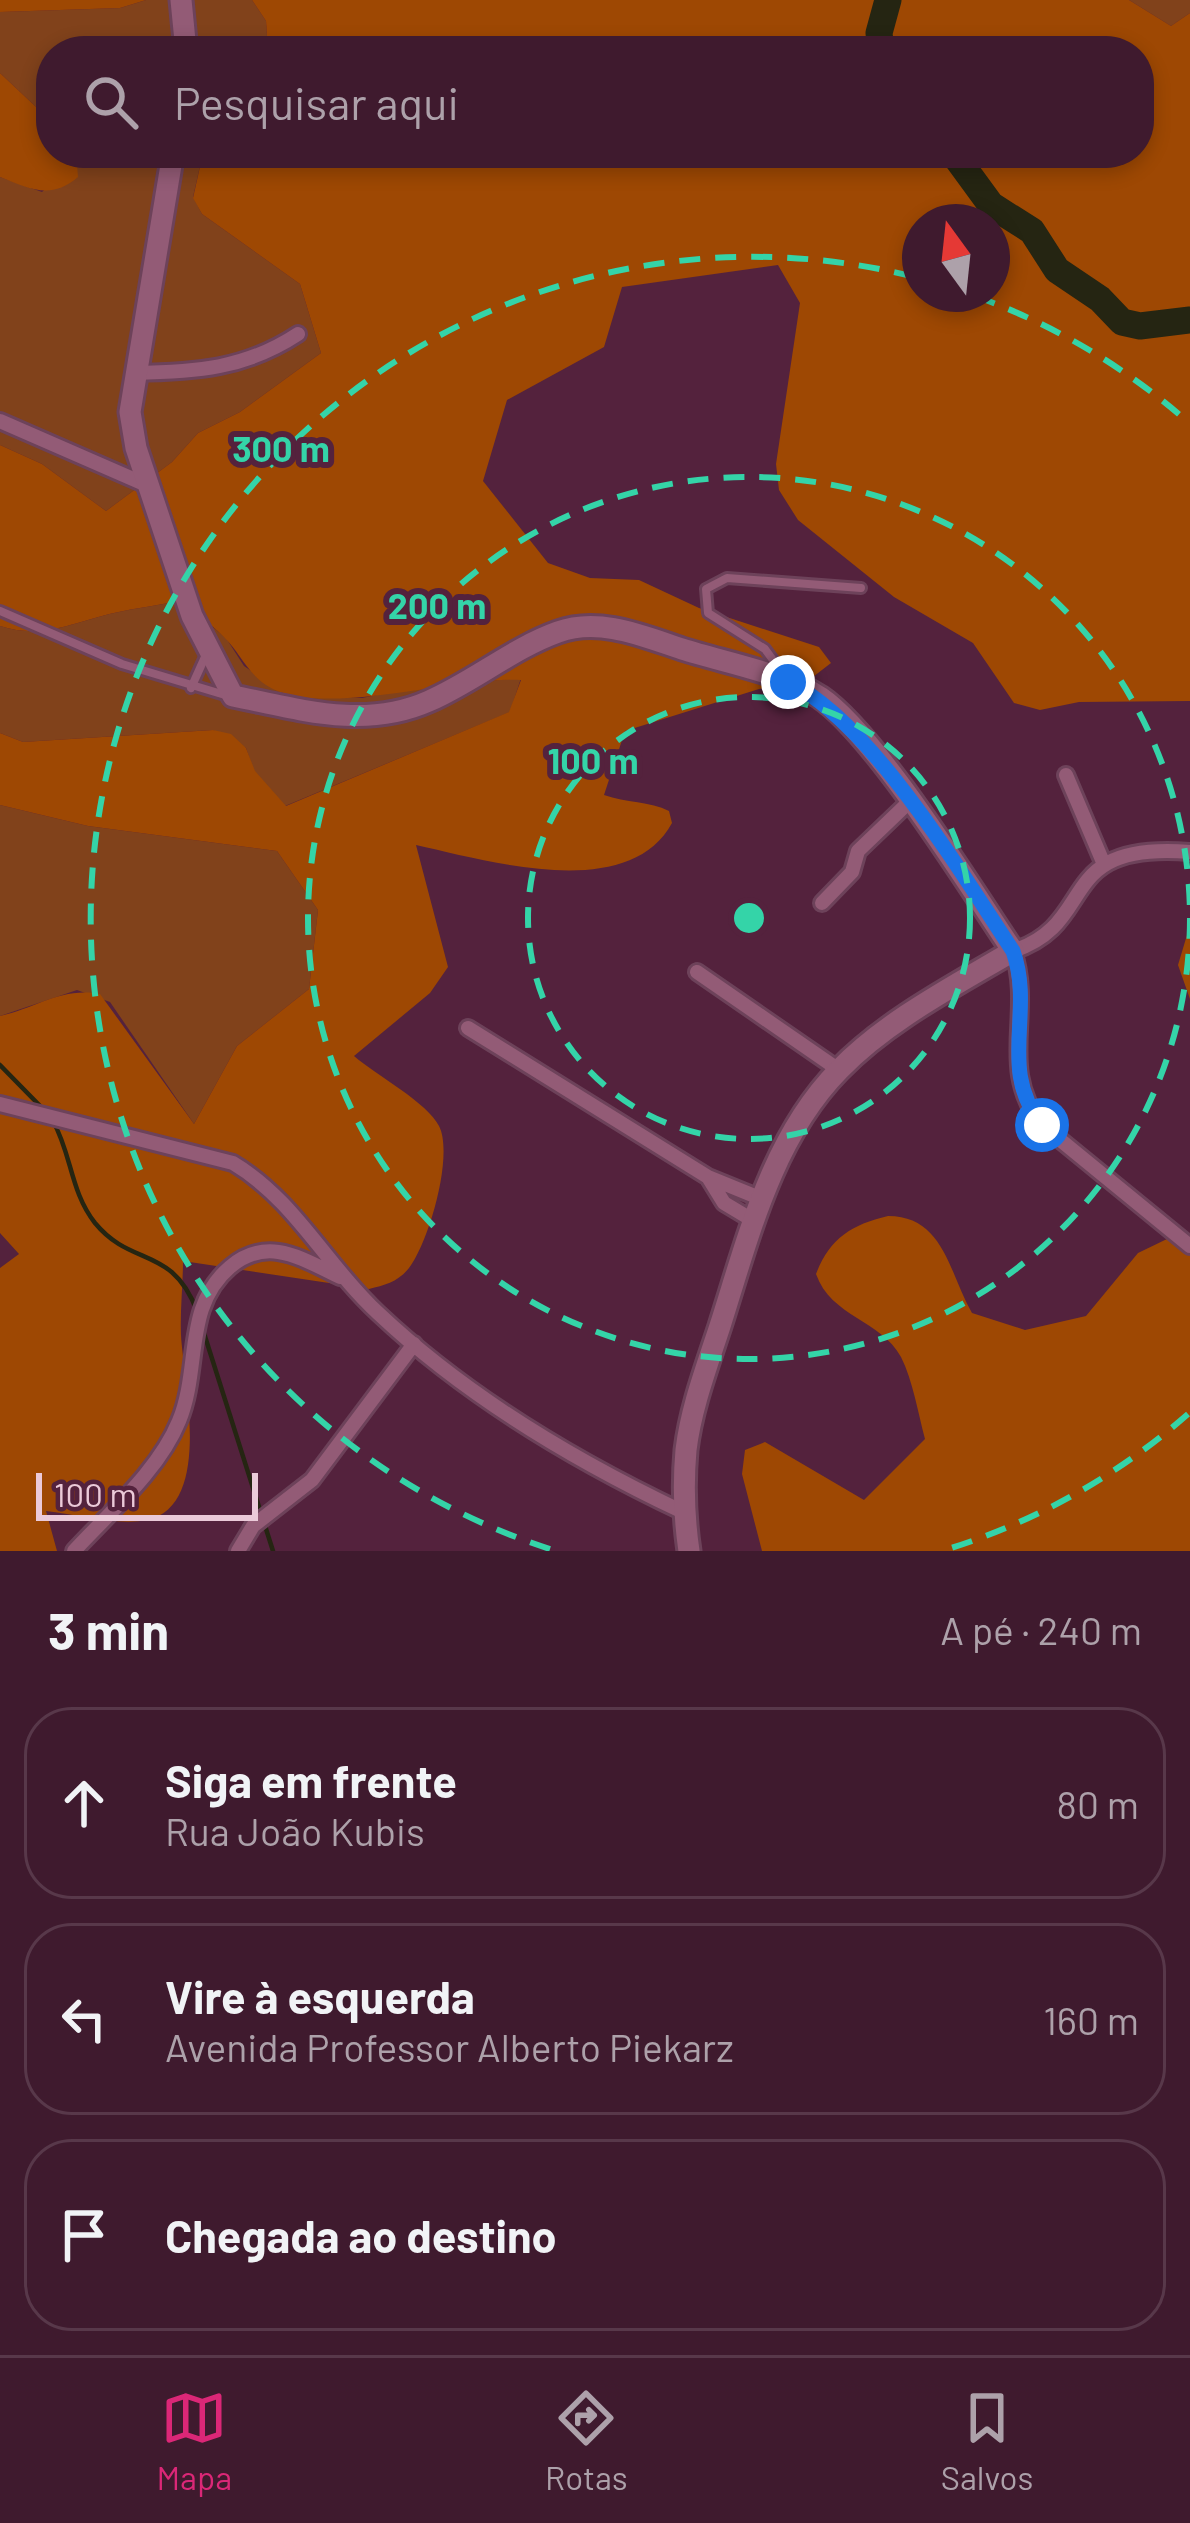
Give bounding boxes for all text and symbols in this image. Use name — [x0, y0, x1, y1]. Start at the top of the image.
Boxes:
search box — [36, 36, 1154, 168]
icon: search — [78, 69, 144, 135]
text: Pesquisar aqui — [174, 75, 459, 129]
north arrow — [902, 204, 1010, 312]
text: 300 m — [232, 426, 330, 469]
text: 200 m — [388, 583, 486, 626]
route end — [761, 655, 815, 709]
text: 100 m — [547, 738, 639, 781]
centre of rings — [728, 897, 770, 939]
route start — [1015, 1098, 1069, 1152]
scale bar — [36, 1467, 258, 1520]
text: 100 m — [54, 1474, 137, 1514]
text: 3 min — [48, 1599, 169, 1660]
text: A pé · 240 m — [940, 1606, 1142, 1653]
text: Siga em frente — [165, 1753, 457, 1807]
icon: ahead — [51, 1770, 117, 1836]
text: 80 m — [1057, 1780, 1139, 1827]
text: Rua João Kubis — [165, 1807, 425, 1854]
text: Vire à esquerda — [165, 1969, 475, 2023]
icon: left — [51, 1986, 117, 2052]
text: 160 m — [1043, 1996, 1139, 2043]
text: Avenida Professor Alberto Piekarz — [165, 2023, 734, 2070]
icon: arrive — [51, 2202, 117, 2268]
text: Chegada ao destino — [165, 2208, 557, 2262]
tab: Mapa — [157, 2385, 232, 2497]
tab: Rotas — [545, 2385, 628, 2497]
tab: Salvos — [941, 2385, 1033, 2497]

